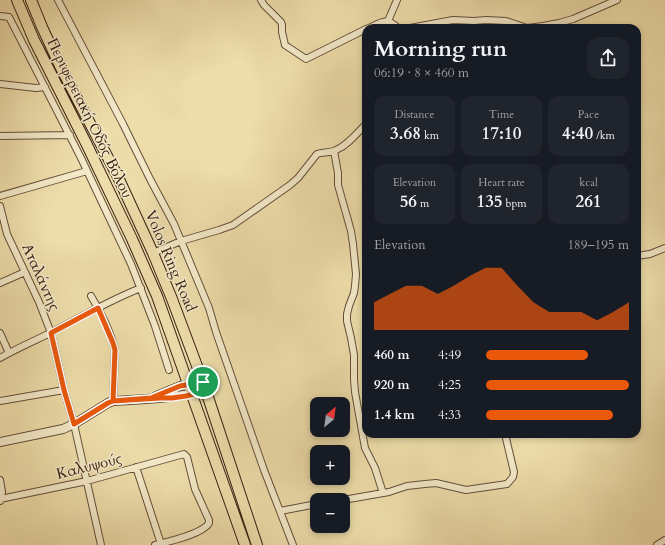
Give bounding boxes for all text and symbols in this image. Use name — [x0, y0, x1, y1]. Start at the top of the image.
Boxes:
text: Morning run — [374, 34, 507, 64]
street label: Περιφερειακή Οδός Βόλου — [43, 35, 138, 201]
button: share — [587, 37, 629, 79]
text: 06:19 · 8 × 460 m — [374, 64, 469, 82]
text: Distance — [394, 107, 435, 122]
text: Time — [489, 107, 514, 122]
text: Pace — [578, 107, 599, 122]
text: 3.68 — [390, 122, 421, 145]
text: 17:10 — [482, 122, 521, 145]
text: 4:40 — [562, 122, 593, 145]
text: km — [421, 128, 439, 143]
text: /km — [593, 128, 615, 143]
text: Elevation — [393, 175, 436, 190]
text: Heart rate — [478, 175, 525, 190]
text: kcal — [579, 175, 598, 190]
text: 56 — [400, 190, 417, 213]
text: 135 — [476, 190, 503, 213]
text: 261 — [575, 190, 602, 213]
text: m — [417, 196, 429, 211]
text: bpm — [503, 196, 527, 211]
street label: Volos Ring Road — [141, 207, 201, 315]
text: Elevation — [374, 236, 426, 254]
text: 189–195 m — [567, 236, 629, 254]
street label: Αταλάντης — [17, 240, 65, 314]
text: 460 m — [374, 346, 409, 364]
text: 4:49 — [438, 346, 461, 364]
pin — [186, 365, 220, 399]
icon: arrive — [192, 371, 214, 393]
text: 920 m — [374, 376, 409, 394]
text: 4:25 — [438, 376, 461, 394]
north arrow — [310, 397, 350, 437]
map controls — [310, 397, 350, 533]
text: 1.4 km — [374, 406, 415, 424]
text: 4:33 — [438, 406, 461, 424]
button: + — [310, 445, 350, 485]
street label: Καλυψούς — [54, 448, 125, 484]
button: − — [310, 493, 350, 533]

